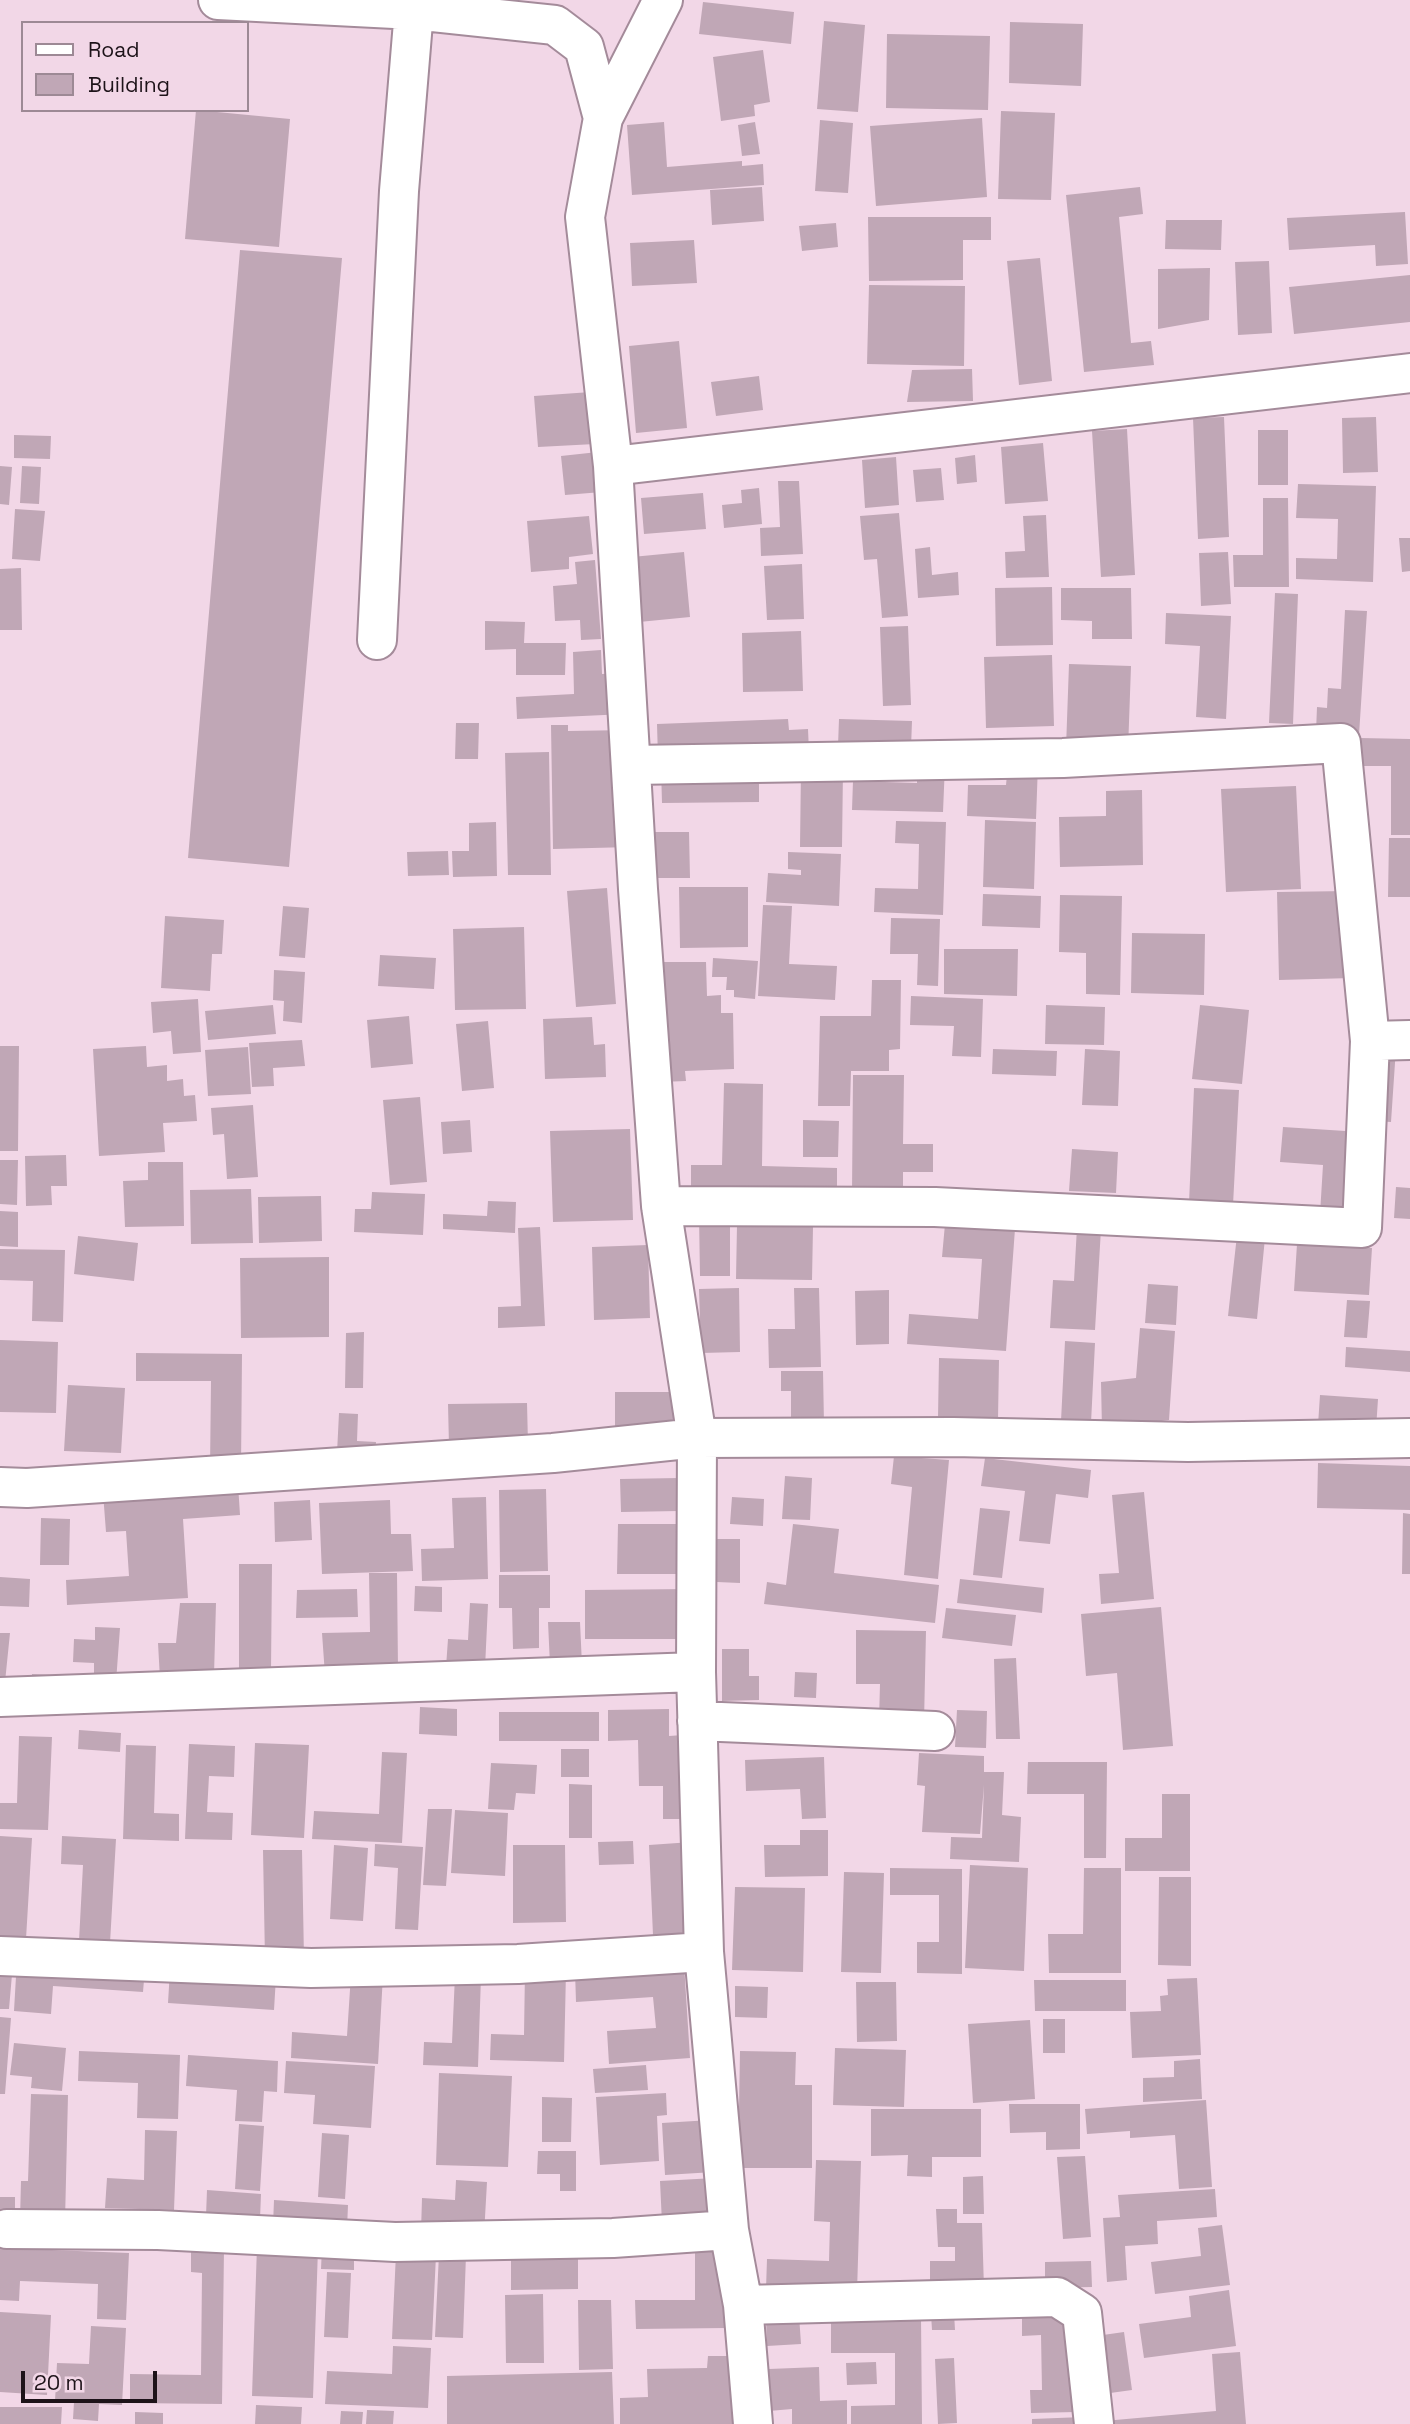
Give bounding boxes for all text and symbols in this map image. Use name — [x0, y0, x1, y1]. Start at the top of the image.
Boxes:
legend — [21, 21, 248, 112]
text: Road — [88, 36, 140, 63]
text: Building — [88, 71, 170, 98]
scale bar — [24, 2358, 161, 2402]
text: 20 m — [34, 2369, 84, 2396]

